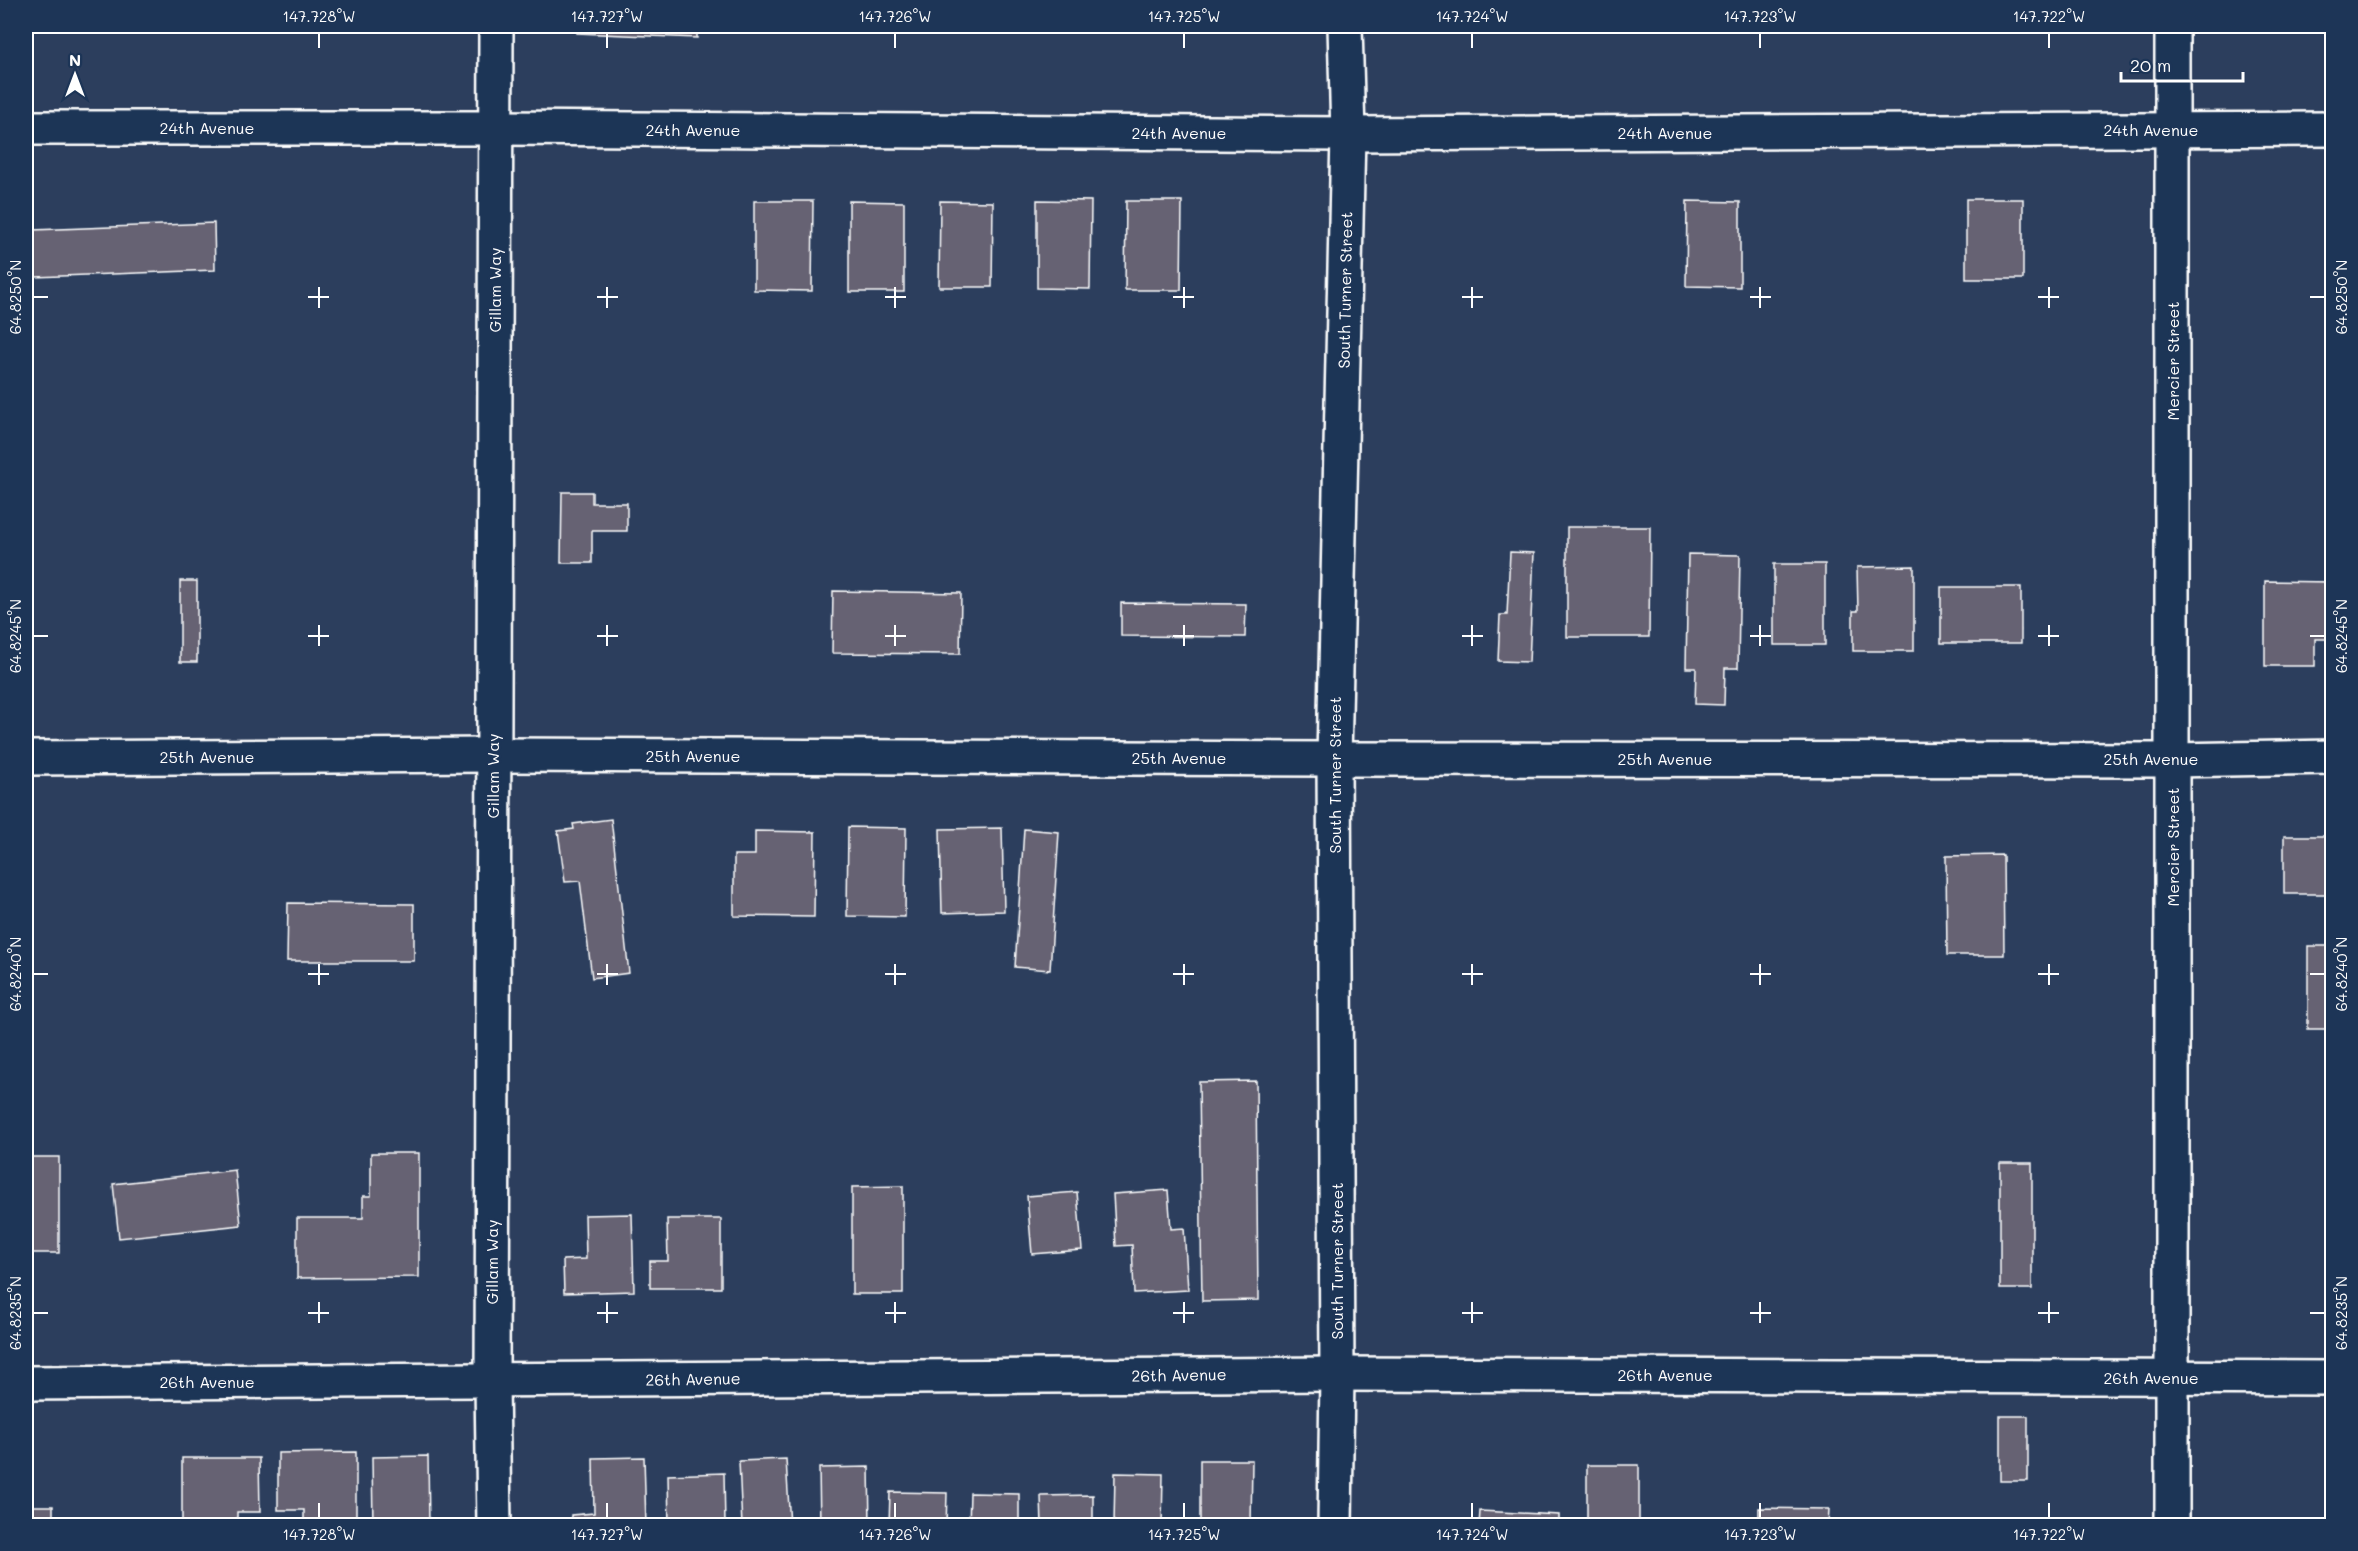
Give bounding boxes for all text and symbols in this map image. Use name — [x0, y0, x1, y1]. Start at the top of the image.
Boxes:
text: 147.728°W — [282, 6, 356, 26]
text: 147.727°W — [571, 6, 643, 26]
text: 147.726°W — [859, 6, 932, 26]
text: 147.725°W — [1148, 6, 1220, 26]
text: 147.724°W — [1436, 6, 1508, 26]
text: 147.723°W — [1724, 6, 1796, 26]
text: 147.722°W — [2013, 6, 2085, 26]
north arrow — [45, 45, 105, 105]
scale bar — [2121, 45, 2242, 83]
text: N — [69, 49, 81, 70]
text: 20 m — [2130, 53, 2171, 77]
street label: 24th Avenue — [160, 117, 254, 138]
street label: 24th Avenue — [646, 119, 740, 140]
street label: 24th Avenue — [2104, 119, 2198, 140]
street label: 24th Avenue — [1132, 122, 1226, 143]
street label: 24th Avenue — [1618, 122, 1712, 143]
street label: South Turner Street — [1333, 211, 1356, 369]
street label: Gillam Way — [484, 248, 505, 333]
text: 64.8250°N — [5, 260, 25, 334]
text: 64.8250°N — [2331, 260, 2351, 334]
street label: Mercier Street — [2162, 302, 2183, 420]
text: 64.8245°N — [5, 599, 25, 673]
text: 64.8245°N — [2331, 599, 2351, 673]
street label: South Turner Street — [1324, 697, 1345, 853]
street label: Gillam Way — [482, 734, 503, 819]
street label: 25th Avenue — [646, 745, 740, 766]
street label: 25th Avenue — [160, 746, 254, 767]
street label: 25th Avenue — [1132, 747, 1226, 768]
street label: 25th Avenue — [1618, 748, 1712, 769]
street label: 25th Avenue — [2104, 748, 2198, 769]
street label: Mercier Street — [2162, 788, 2183, 906]
text: 64.8240°N — [5, 937, 25, 1011]
text: 64.8240°N — [2331, 937, 2351, 1011]
street label: South Turner Street — [1326, 1183, 1347, 1339]
street label: Gillam Way — [481, 1220, 502, 1305]
text: 64.8235°N — [5, 1276, 25, 1350]
text: 64.8235°N — [2331, 1276, 2351, 1350]
street label: 26th Avenue — [1131, 1363, 1227, 1386]
street label: 26th Avenue — [1617, 1364, 1713, 1385]
street label: 26th Avenue — [645, 1367, 741, 1390]
street label: 26th Avenue — [2103, 1367, 2199, 1388]
street label: 26th Avenue — [159, 1371, 255, 1392]
text: 147.728°W — [282, 1524, 356, 1544]
text: 147.727°W — [571, 1524, 643, 1544]
text: 147.726°W — [859, 1524, 932, 1544]
text: 147.725°W — [1148, 1524, 1220, 1544]
text: 147.724°W — [1436, 1524, 1508, 1544]
text: 147.723°W — [1724, 1524, 1796, 1544]
text: 147.722°W — [2013, 1524, 2085, 1544]

